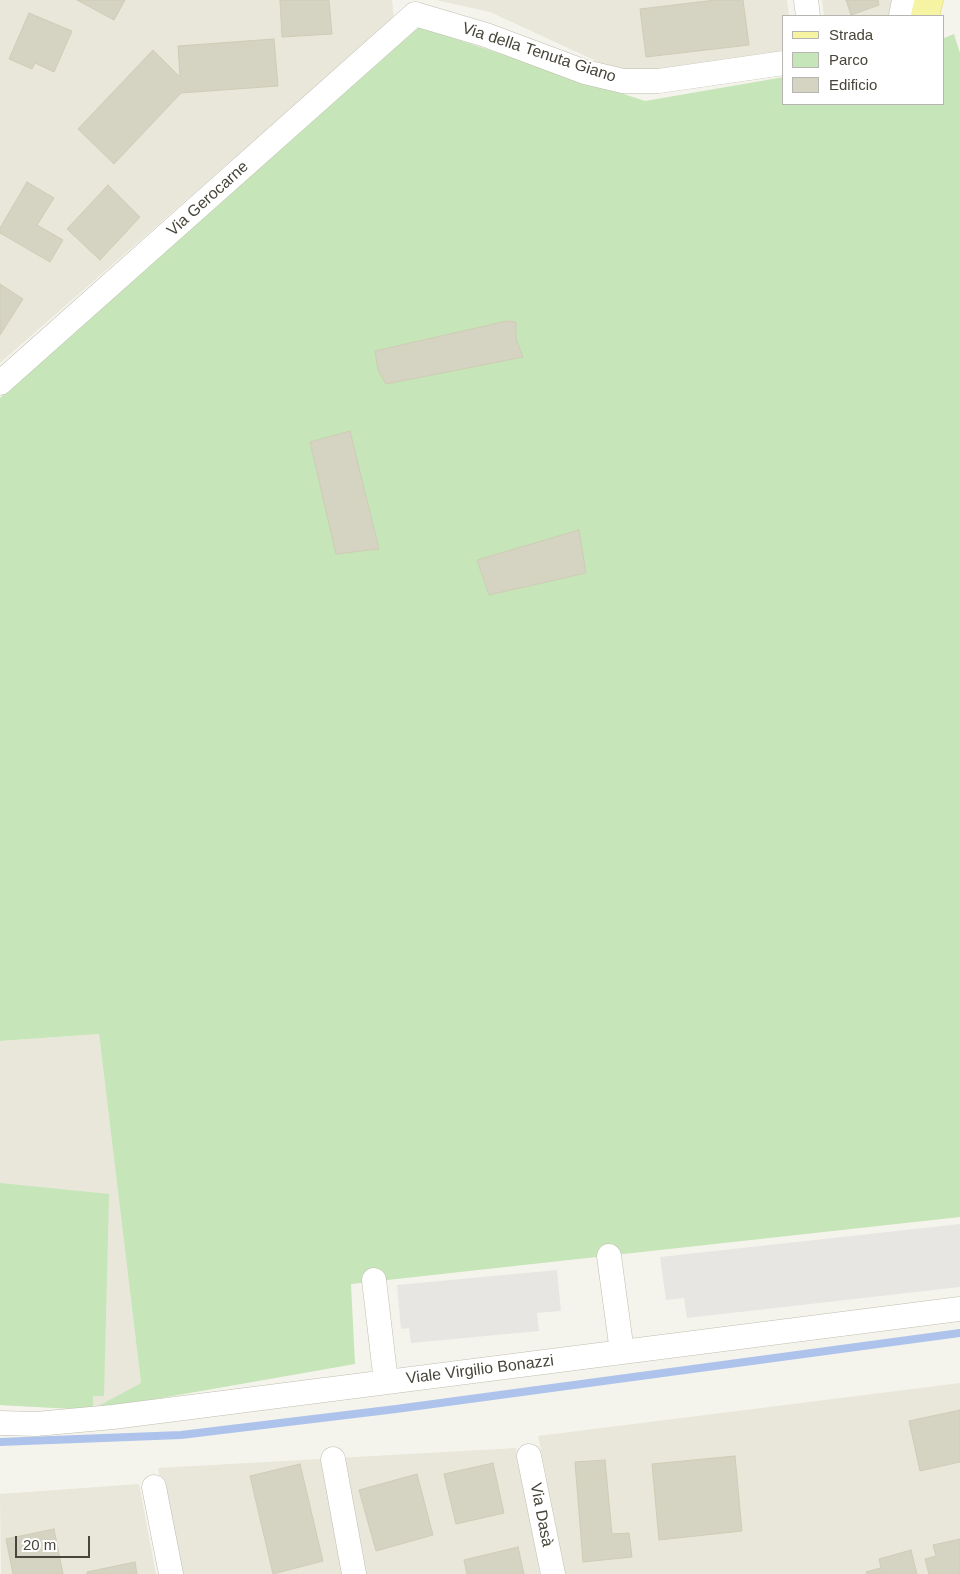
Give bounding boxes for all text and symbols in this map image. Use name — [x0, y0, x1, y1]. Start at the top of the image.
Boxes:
legend — [782, 15, 945, 105]
street label: Via della Tenuta Giano — [460, 19, 618, 87]
text: Strada — [829, 26, 873, 43]
text: Parco — [829, 51, 868, 68]
text: Edificio — [829, 76, 877, 93]
street label: Via Gerocarne — [163, 157, 253, 241]
street label: Viale Virgilio Bonazzi — [405, 1351, 555, 1389]
street label: Via Dasà — [525, 1481, 557, 1549]
scale bar — [18, 1526, 92, 1558]
text: 20 m — [23, 1536, 56, 1553]

